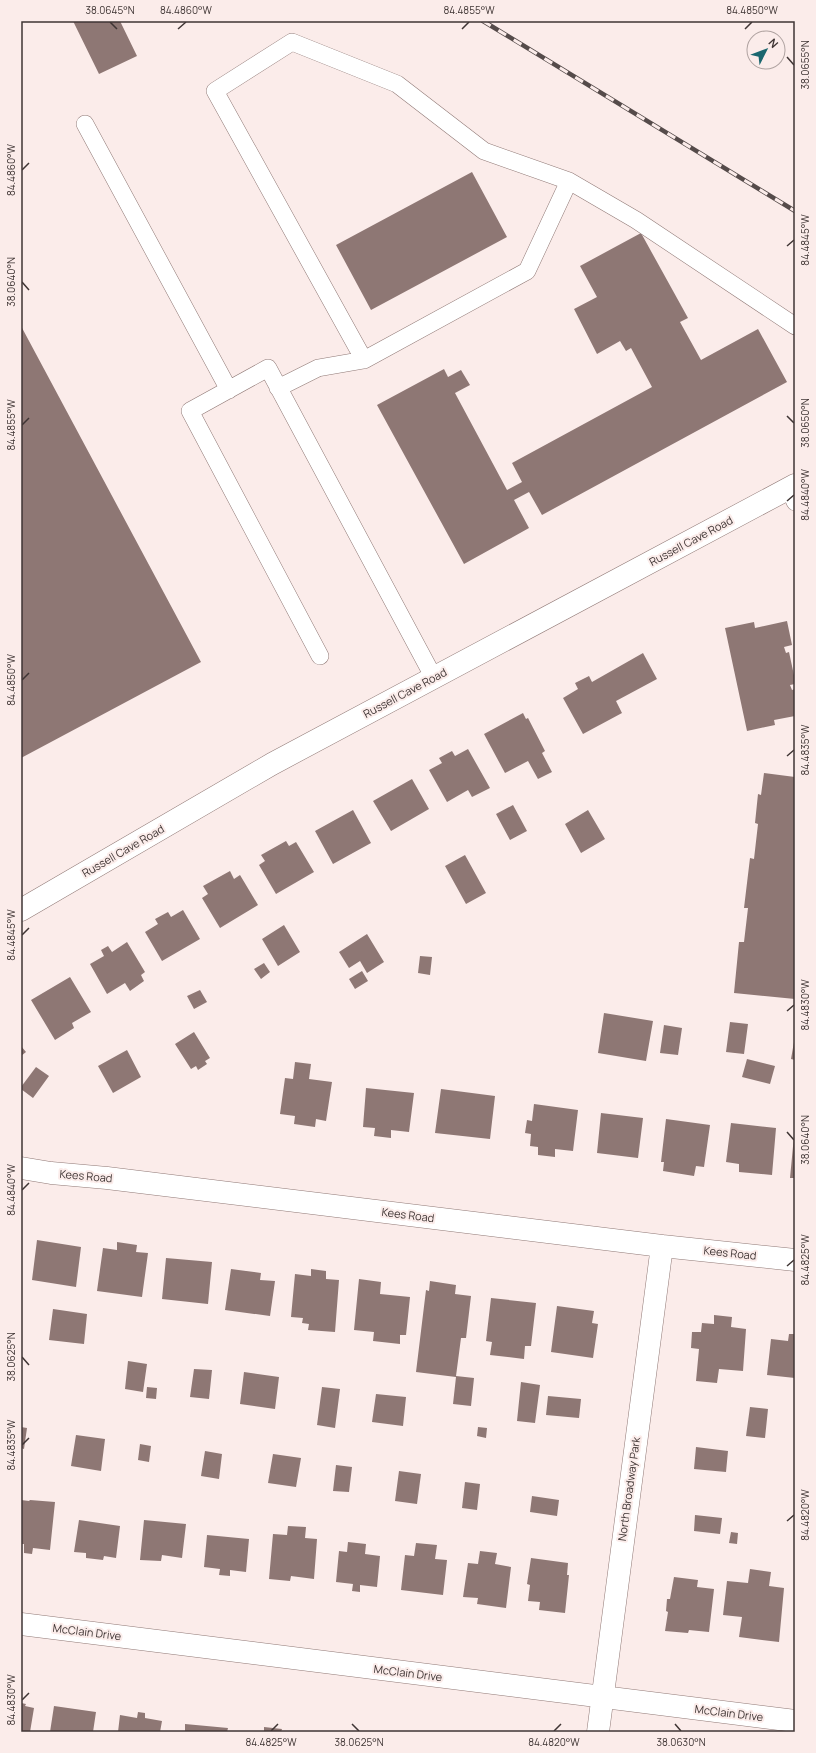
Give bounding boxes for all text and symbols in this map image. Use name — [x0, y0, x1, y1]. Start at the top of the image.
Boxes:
text: 38.0645°N — [85, 3, 135, 17]
text: 84.4860°W — [160, 3, 213, 17]
text: 84.4855°W — [443, 3, 495, 17]
text: 84.4850°W — [726, 3, 778, 17]
north arrow — [746, 30, 786, 70]
text: N — [766, 35, 782, 51]
text: 38.0655°N — [798, 40, 812, 90]
text: 84.4860°W — [4, 143, 18, 196]
text: 84.4845°W — [798, 214, 812, 266]
text: 38.0640°N — [4, 257, 18, 307]
text: 38.0650°N — [798, 398, 812, 448]
text: 84.4855°W — [4, 399, 18, 451]
text: 84.4840°W — [798, 469, 812, 521]
street label: Russell Cave Road — [646, 512, 735, 569]
text: 84.4850°W — [4, 654, 18, 706]
street label: Russell Cave Road — [360, 664, 449, 721]
text: 84.4835°W — [798, 724, 812, 775]
street label: Russell Cave Road — [79, 821, 167, 880]
text: 84.4845°W — [4, 909, 18, 961]
text: 84.4830°W — [798, 979, 812, 1031]
text: 38.0640°N — [798, 1115, 812, 1165]
text: 84.4840°W — [4, 1164, 18, 1216]
street label: Kees Road — [59, 1166, 113, 1185]
street label: Kees Road — [381, 1204, 435, 1225]
text: 84.4825°W — [798, 1234, 812, 1286]
street label: Kees Road — [703, 1242, 757, 1263]
text: 38.0625°N — [4, 1332, 18, 1382]
text: 84.4835°W — [4, 1419, 18, 1470]
street label: North Broadway Park — [614, 1436, 643, 1542]
text: 84.4820°W — [798, 1489, 812, 1541]
street label: McClain Drive — [52, 1620, 123, 1643]
street label: McClain Drive — [373, 1661, 444, 1684]
text: 84.4830°W — [4, 1674, 18, 1726]
street label: McClain Drive — [694, 1701, 765, 1724]
text: 84.4825°W — [245, 1735, 297, 1749]
text: 38.0625°N — [335, 1735, 384, 1749]
text: 84.4820°W — [528, 1735, 580, 1749]
text: 38.0630°N — [656, 1735, 706, 1749]

